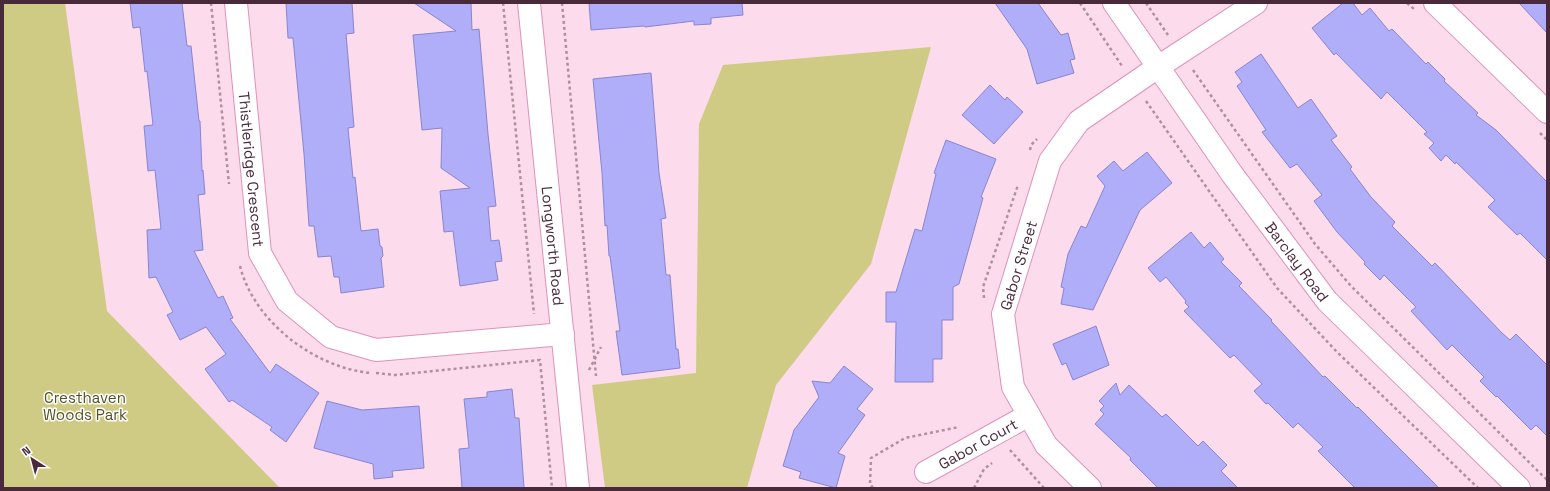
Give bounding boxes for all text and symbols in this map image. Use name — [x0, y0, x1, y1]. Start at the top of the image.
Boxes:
street label: Thistleridge Crescent — [235, 91, 269, 248]
street label: Longworth Road — [538, 185, 569, 306]
street label: Gabor Street — [995, 218, 1041, 312]
street label: Barclay Road — [1261, 218, 1333, 305]
park label: Cresthaven Woods Park — [43, 388, 127, 424]
street label: Gabor Court — [935, 414, 1021, 473]
north arrow — [12, 439, 52, 479]
text: N — [19, 443, 33, 459]

